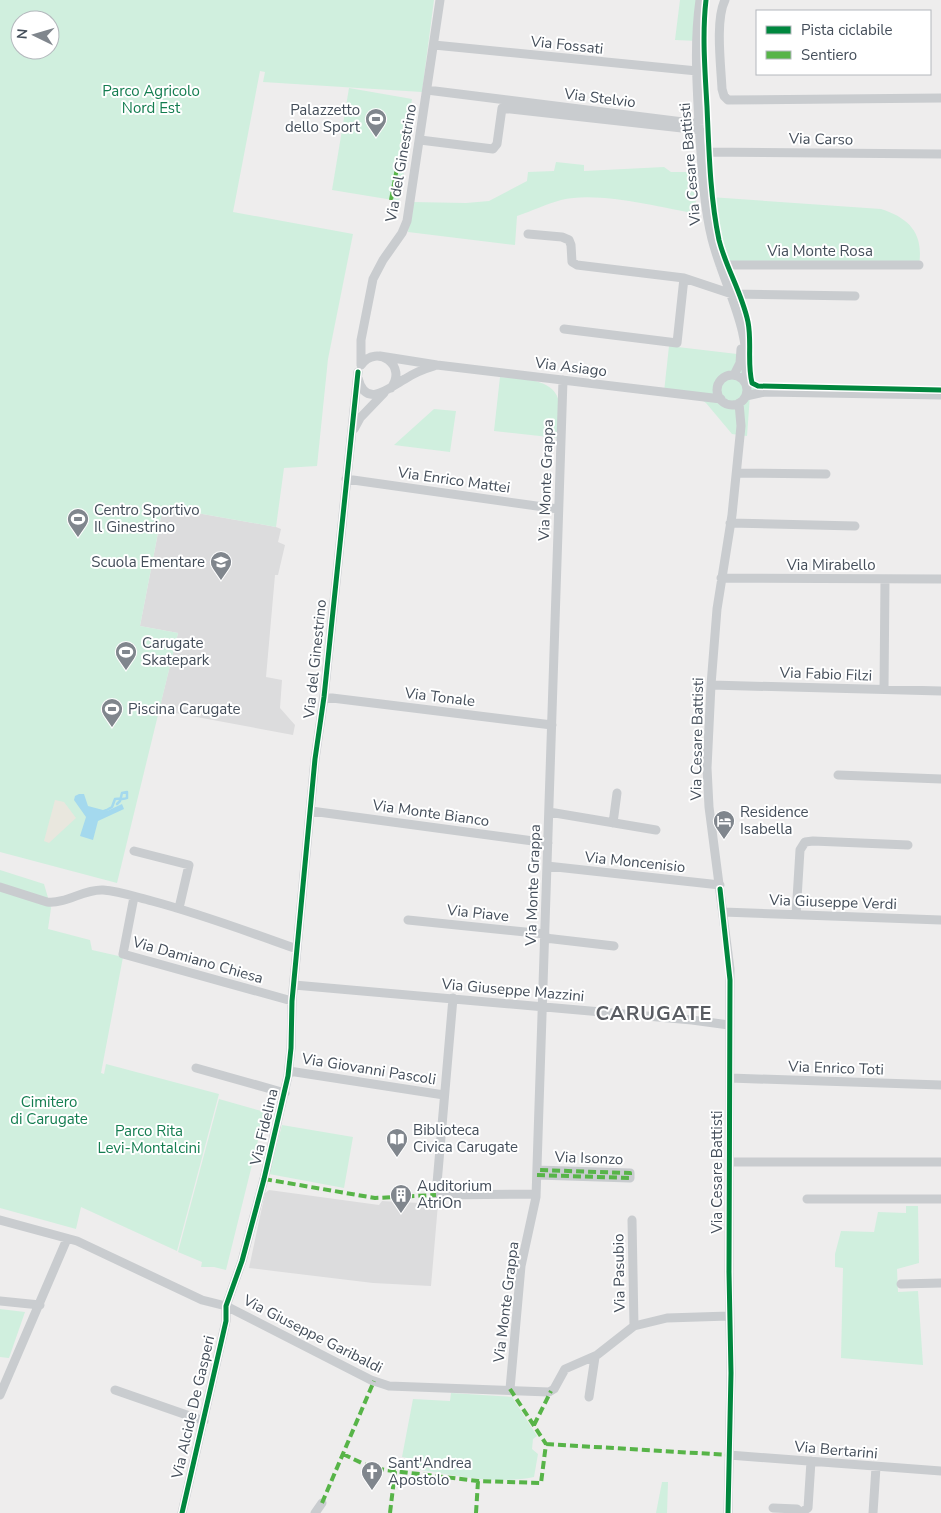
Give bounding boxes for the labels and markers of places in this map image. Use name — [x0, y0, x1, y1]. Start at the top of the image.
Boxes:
place label: Palazzetto dello Sport — [285, 100, 361, 137]
sports icon: Palazzetto dello Sport — [364, 107, 388, 138]
place label: Centro Sportivo Il Ginestrino — [94, 500, 200, 537]
sports icon: Centro Sportivo Il Ginestrino — [66, 507, 90, 538]
school or university icon: Scuola Ementare — [209, 550, 233, 581]
place label: Scuola Ementare — [91, 552, 205, 572]
place label: Carugate Skatepark — [142, 633, 210, 670]
sports icon: Carugate Skatepark — [114, 640, 138, 671]
sports icon: Piscina Carugate — [100, 697, 124, 728]
place label: Piscina Carugate — [128, 699, 240, 719]
place label: Residence Isabella — [740, 802, 809, 839]
hotel icon: Residence Isabella — [712, 809, 736, 840]
place label: Biblioteca Civica Carugate — [413, 1120, 518, 1157]
library icon: Biblioteca Civica Carugate — [385, 1127, 409, 1158]
place label: Auditorium AtriOn — [417, 1176, 492, 1213]
building icon: Auditorium AtriOn — [389, 1183, 413, 1214]
place label: Sant'Andrea Apostolo — [388, 1453, 472, 1490]
church icon: Sant'Andrea Apostolo — [360, 1460, 384, 1491]

